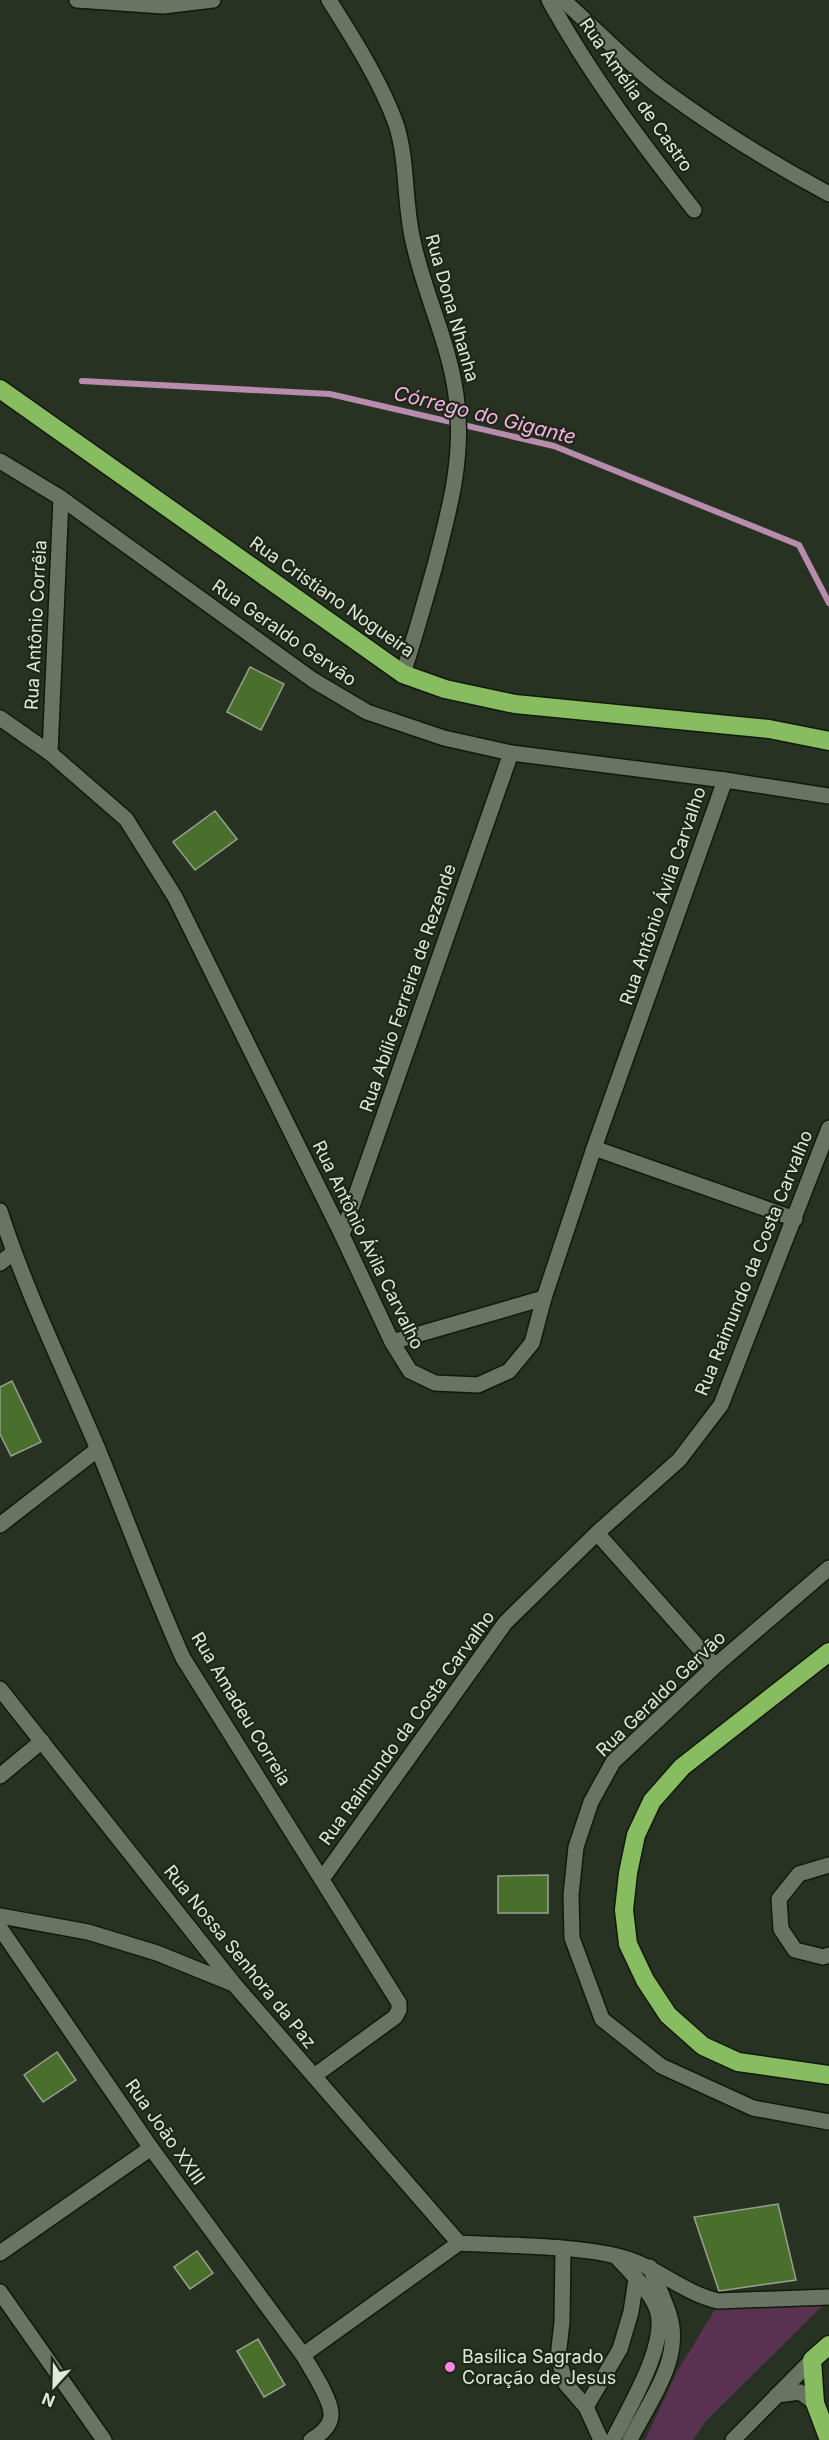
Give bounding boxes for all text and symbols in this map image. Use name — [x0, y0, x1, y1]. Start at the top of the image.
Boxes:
street label: Rua Amélia de Castro — [575, 14, 697, 175]
street label: Rua Dona Nhanha — [421, 232, 484, 384]
water label: Córrego do Gigante — [391, 381, 579, 449]
street label: Rua Cristiano Nogueira — [246, 532, 419, 661]
street label: Rua Antônio Corrêia — [21, 539, 50, 711]
street label: Rua Geraldo Gervão — [208, 575, 360, 690]
street label: Rua Antônio Ávila Carvalho — [614, 784, 710, 1008]
street label: Rua Abílio Ferreira de Rezende — [355, 861, 460, 1115]
street label: Rua Raimundo da Costa Carvalho — [691, 1127, 817, 1399]
street label: Rua Antônio Ávila Carvalho — [309, 1137, 429, 1352]
street label: Rua Raimundo da Costa Carvalho — [315, 1607, 499, 1849]
street label: Rua Geraldo Gervão — [592, 1627, 730, 1761]
street label: Rua Amadeu Correia — [187, 1628, 296, 1789]
street label: Rua Nossa Senhora da Paz — [160, 1861, 321, 2053]
street label: Rua João XXIII — [121, 2075, 209, 2188]
place label: Basílica Sagrado Coração de Jesus — [462, 2346, 616, 2388]
north arrow — [24, 2356, 84, 2416]
marker: Basílica Sagrado Coração de Jesus — [443, 2360, 457, 2374]
text: N — [39, 2388, 58, 2411]

